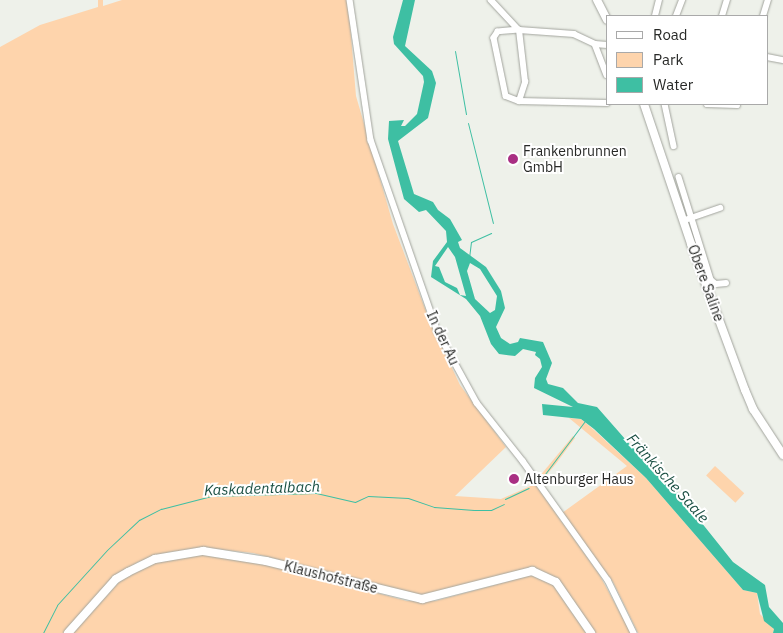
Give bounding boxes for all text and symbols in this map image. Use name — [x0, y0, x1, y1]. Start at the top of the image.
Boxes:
legend — [606, 15, 768, 105]
text: Road — [653, 25, 688, 44]
text: Park — [653, 50, 683, 69]
text: Water — [653, 75, 693, 94]
place label: Frankenbrunnen GmbH — [523, 143, 627, 176]
marker: Frankenbrunnen GmbH — [507, 153, 519, 165]
street label: Obere Saline — [684, 242, 728, 324]
street label: In der Au — [423, 308, 463, 368]
water label: Fränkische Saale — [623, 430, 713, 526]
place label: Altenburger Haus — [524, 471, 634, 487]
marker: Altenburger Haus — [508, 473, 520, 485]
water label: Kaskadentalbach — [204, 477, 320, 499]
street label: Klaushofstraße — [282, 557, 380, 597]

